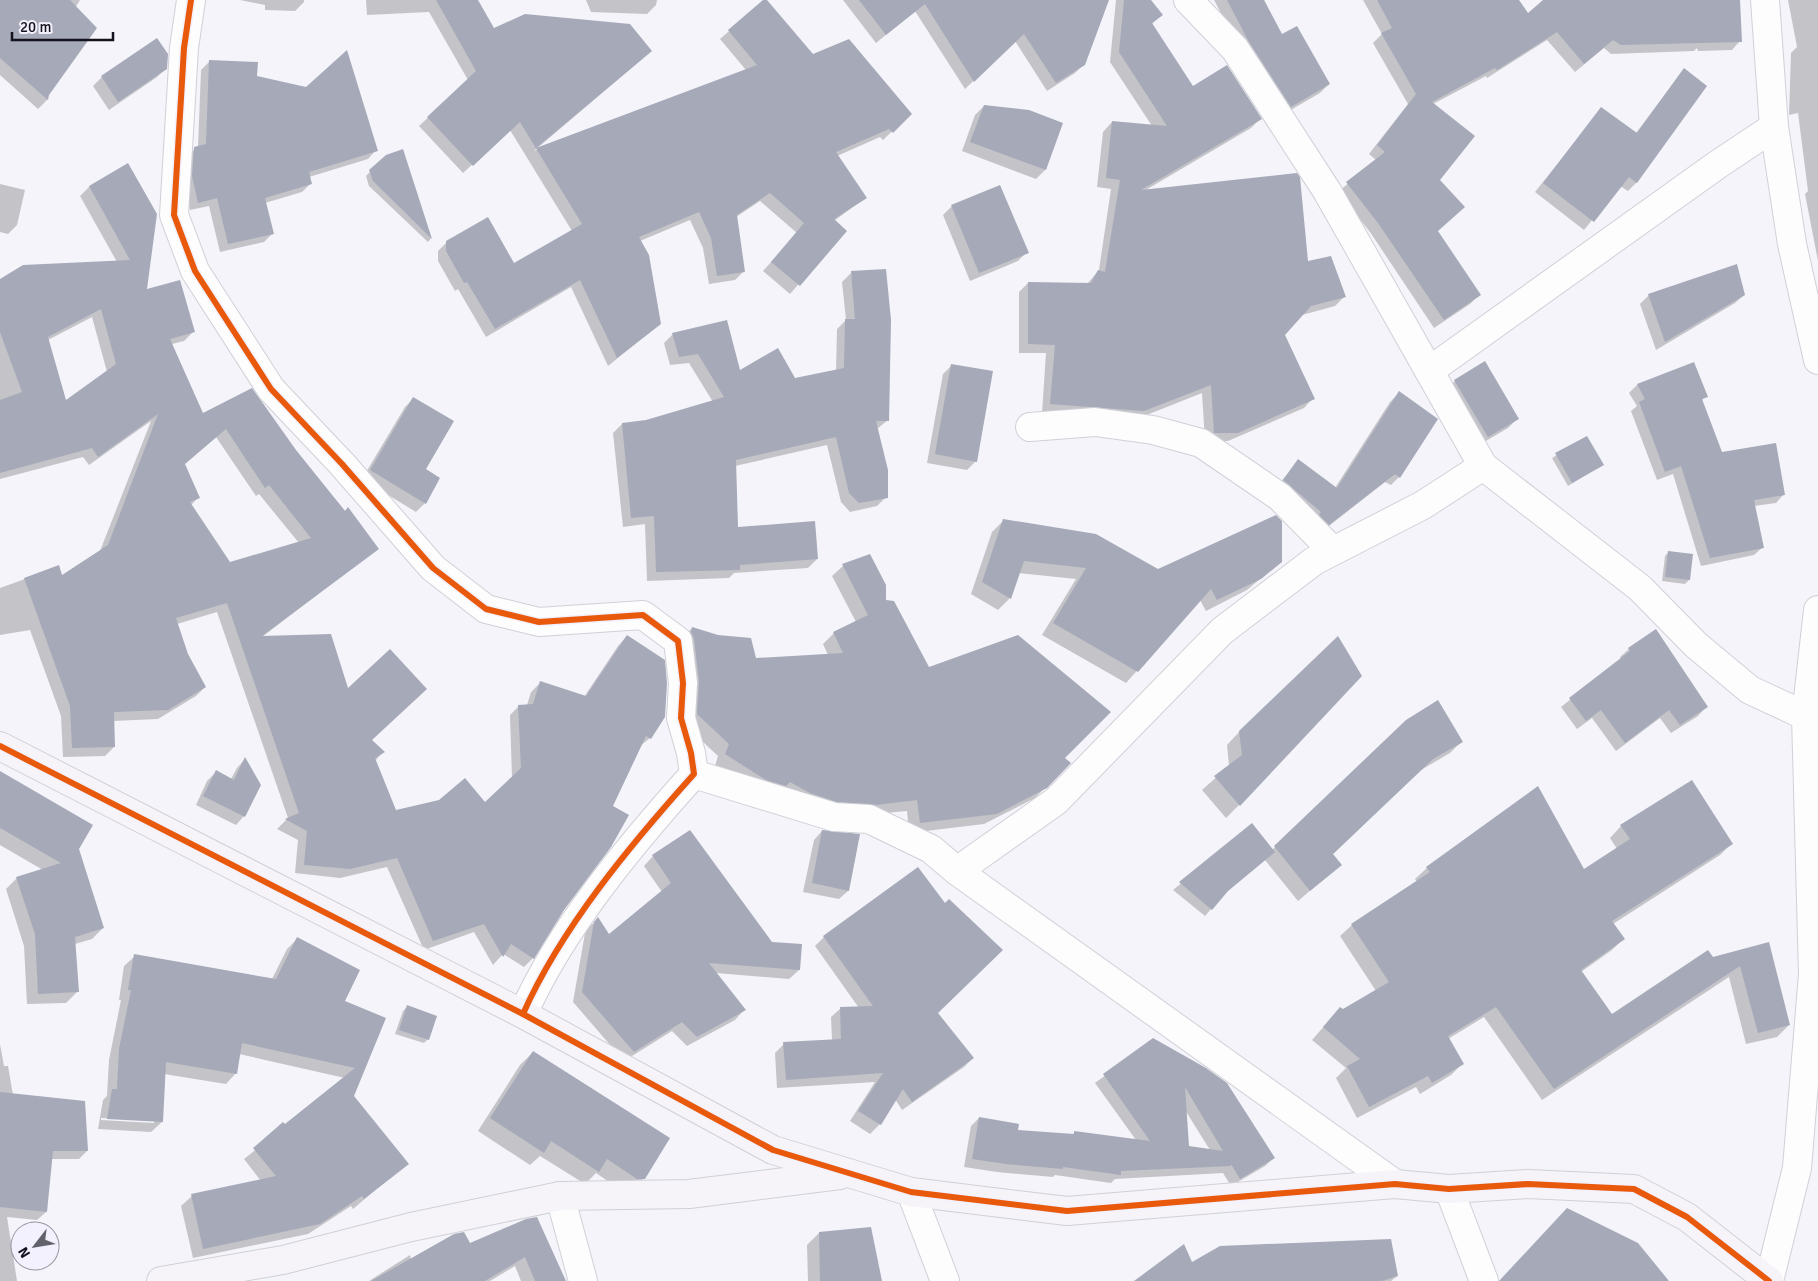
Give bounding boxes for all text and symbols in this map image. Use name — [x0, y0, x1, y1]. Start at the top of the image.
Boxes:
scale bar — [12, 10, 114, 42]
text: 20 m — [20, 18, 51, 36]
north arrow — [10, 1221, 60, 1271]
text: N — [14, 1244, 34, 1261]

